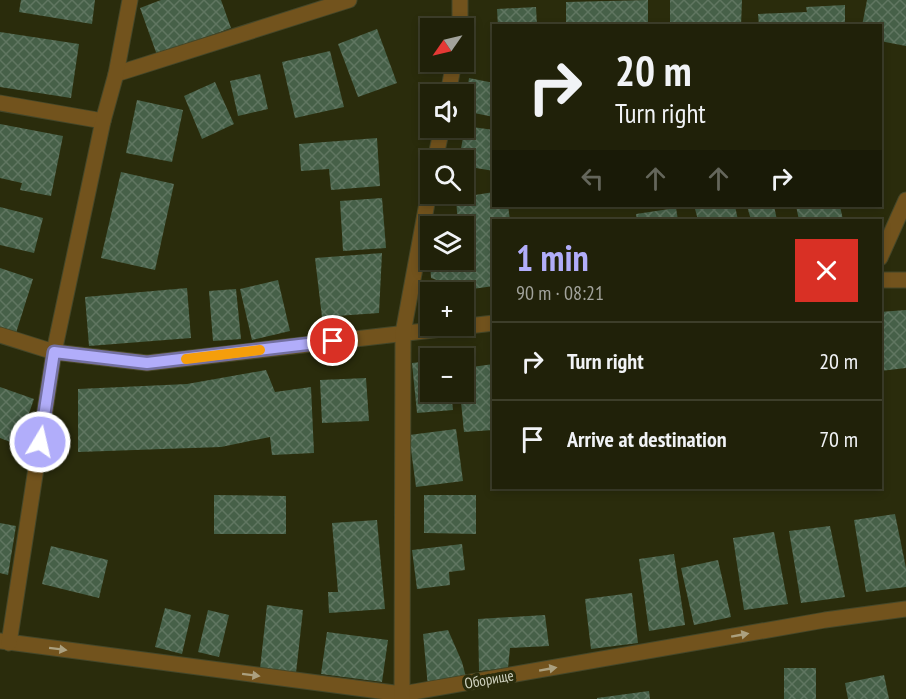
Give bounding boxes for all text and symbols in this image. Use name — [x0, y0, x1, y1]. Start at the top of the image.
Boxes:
north arrow — [420, 18, 474, 72]
map controls — [420, 18, 474, 402]
text: 20 m — [615, 43, 692, 98]
icon: right — [516, 48, 594, 126]
button: sound — [420, 84, 474, 138]
text: Turn right — [615, 96, 706, 130]
button: search — [420, 150, 474, 204]
icon: left — [576, 162, 609, 195]
icon: ahead — [639, 162, 672, 195]
icon: ahead — [702, 162, 735, 195]
icon: right — [765, 162, 798, 195]
button: layers — [420, 216, 474, 270]
text: 1 min — [516, 234, 589, 281]
button: close — [795, 239, 858, 302]
text: 90 m · 08:21 — [516, 280, 604, 306]
button: + — [420, 282, 474, 336]
pin — [307, 315, 358, 366]
icon: arrive — [316, 324, 349, 357]
icon: right — [516, 345, 549, 378]
text: Turn right — [567, 347, 644, 375]
text: 20 m — [819, 347, 858, 375]
button: − — [420, 348, 474, 402]
position arrow — [8, 410, 72, 474]
icon: arrive — [516, 423, 549, 456]
text: Arrive at destination — [567, 425, 727, 453]
text: 70 m — [819, 425, 858, 453]
one-way arrow — [730, 630, 749, 639]
one-way arrow — [48, 645, 67, 654]
one-way arrow — [538, 664, 557, 673]
street label: Оборище — [463, 665, 515, 693]
one-way arrow — [242, 670, 261, 679]

